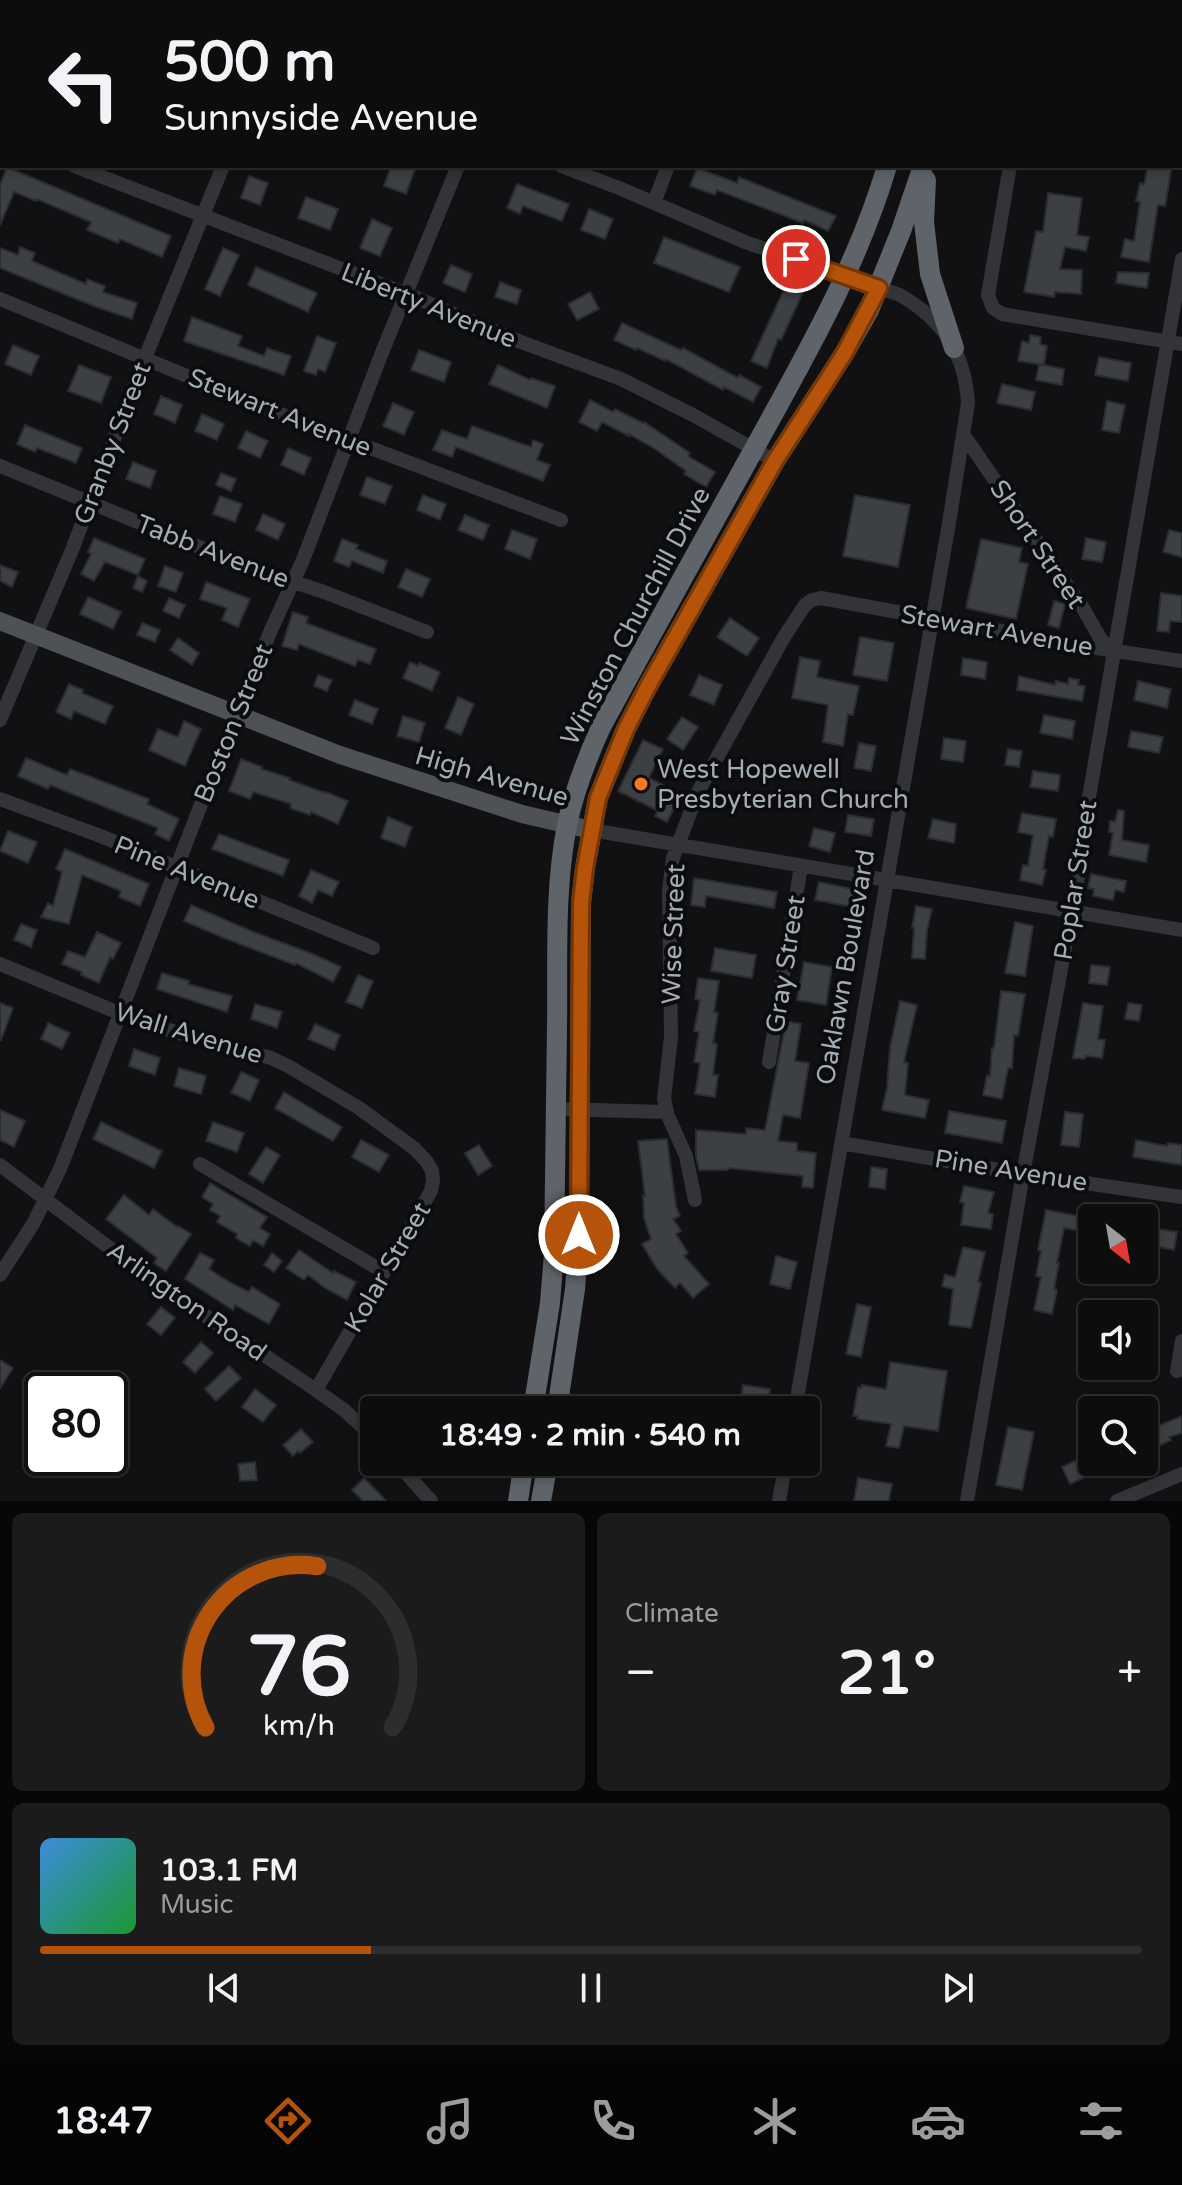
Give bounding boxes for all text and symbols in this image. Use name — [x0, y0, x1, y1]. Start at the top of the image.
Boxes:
text: 500 m — [164, 29, 335, 96]
icon: left — [32, 32, 136, 136]
text: Sunnyside Avenue — [164, 97, 478, 140]
pin — [762, 225, 830, 293]
icon: arrive — [774, 237, 818, 281]
street label: Liberty Avenue — [337, 256, 521, 355]
street label: Granby Street — [67, 358, 158, 529]
street label: Stewart Avenue — [184, 362, 376, 463]
street label: Short Street — [983, 474, 1092, 615]
street label: Winston Churchill Drive — [554, 482, 717, 751]
street label: Tabb Avenue — [132, 508, 294, 595]
street label: Stewart Avenue — [898, 598, 1095, 663]
street label: Boston Street — [188, 639, 279, 807]
street label: High Avenue — [412, 740, 572, 813]
place label: West Hopewell Presbyterian Church — [657, 754, 909, 815]
marker: West Hopewell Presbyterian Church — [632, 775, 650, 793]
street label: Poplar Street — [1048, 798, 1103, 962]
street label: Pine Avenue — [110, 829, 264, 916]
street label: Oaklawn Boulevard — [810, 847, 881, 1087]
street label: Wise Street — [656, 863, 691, 1005]
street label: Gray Street — [759, 893, 812, 1035]
street label: Wall Avenue — [111, 996, 266, 1071]
street label: Pine Avenue — [932, 1143, 1089, 1198]
position arrow — [537, 1193, 621, 1277]
street label: Kolar Street — [338, 1197, 437, 1338]
north arrow — [1078, 1204, 1158, 1284]
map controls — [1078, 1204, 1158, 1476]
street label: Arlington Road — [101, 1235, 273, 1368]
button: sound — [1078, 1300, 1158, 1380]
speed limit sign: 80 — [24, 1372, 128, 1476]
button: search — [1078, 1396, 1158, 1476]
text: 18:49 · 2 min · 540 m — [439, 1417, 741, 1454]
text: Climate — [625, 1598, 719, 1629]
text: 76 — [246, 1618, 351, 1718]
text: 21° — [838, 1638, 936, 1710]
text: − — [625, 1647, 656, 1700]
text: + — [1117, 1647, 1142, 1700]
text: km/h — [263, 1709, 334, 1743]
text: 103.1 FM — [160, 1852, 298, 1889]
text: Music — [160, 1889, 233, 1920]
icon: previous — [202, 1966, 246, 2010]
icon: pause — [569, 1966, 613, 2010]
icon: next — [936, 1966, 980, 2010]
icon: directions — [260, 2093, 316, 2149]
icon: music — [422, 2093, 478, 2149]
icon: phone — [585, 2093, 641, 2149]
icon: climate — [747, 2093, 803, 2149]
icon: car — [910, 2093, 966, 2149]
icon: filters — [1073, 2093, 1129, 2149]
text: 18:47 — [53, 2100, 153, 2143]

